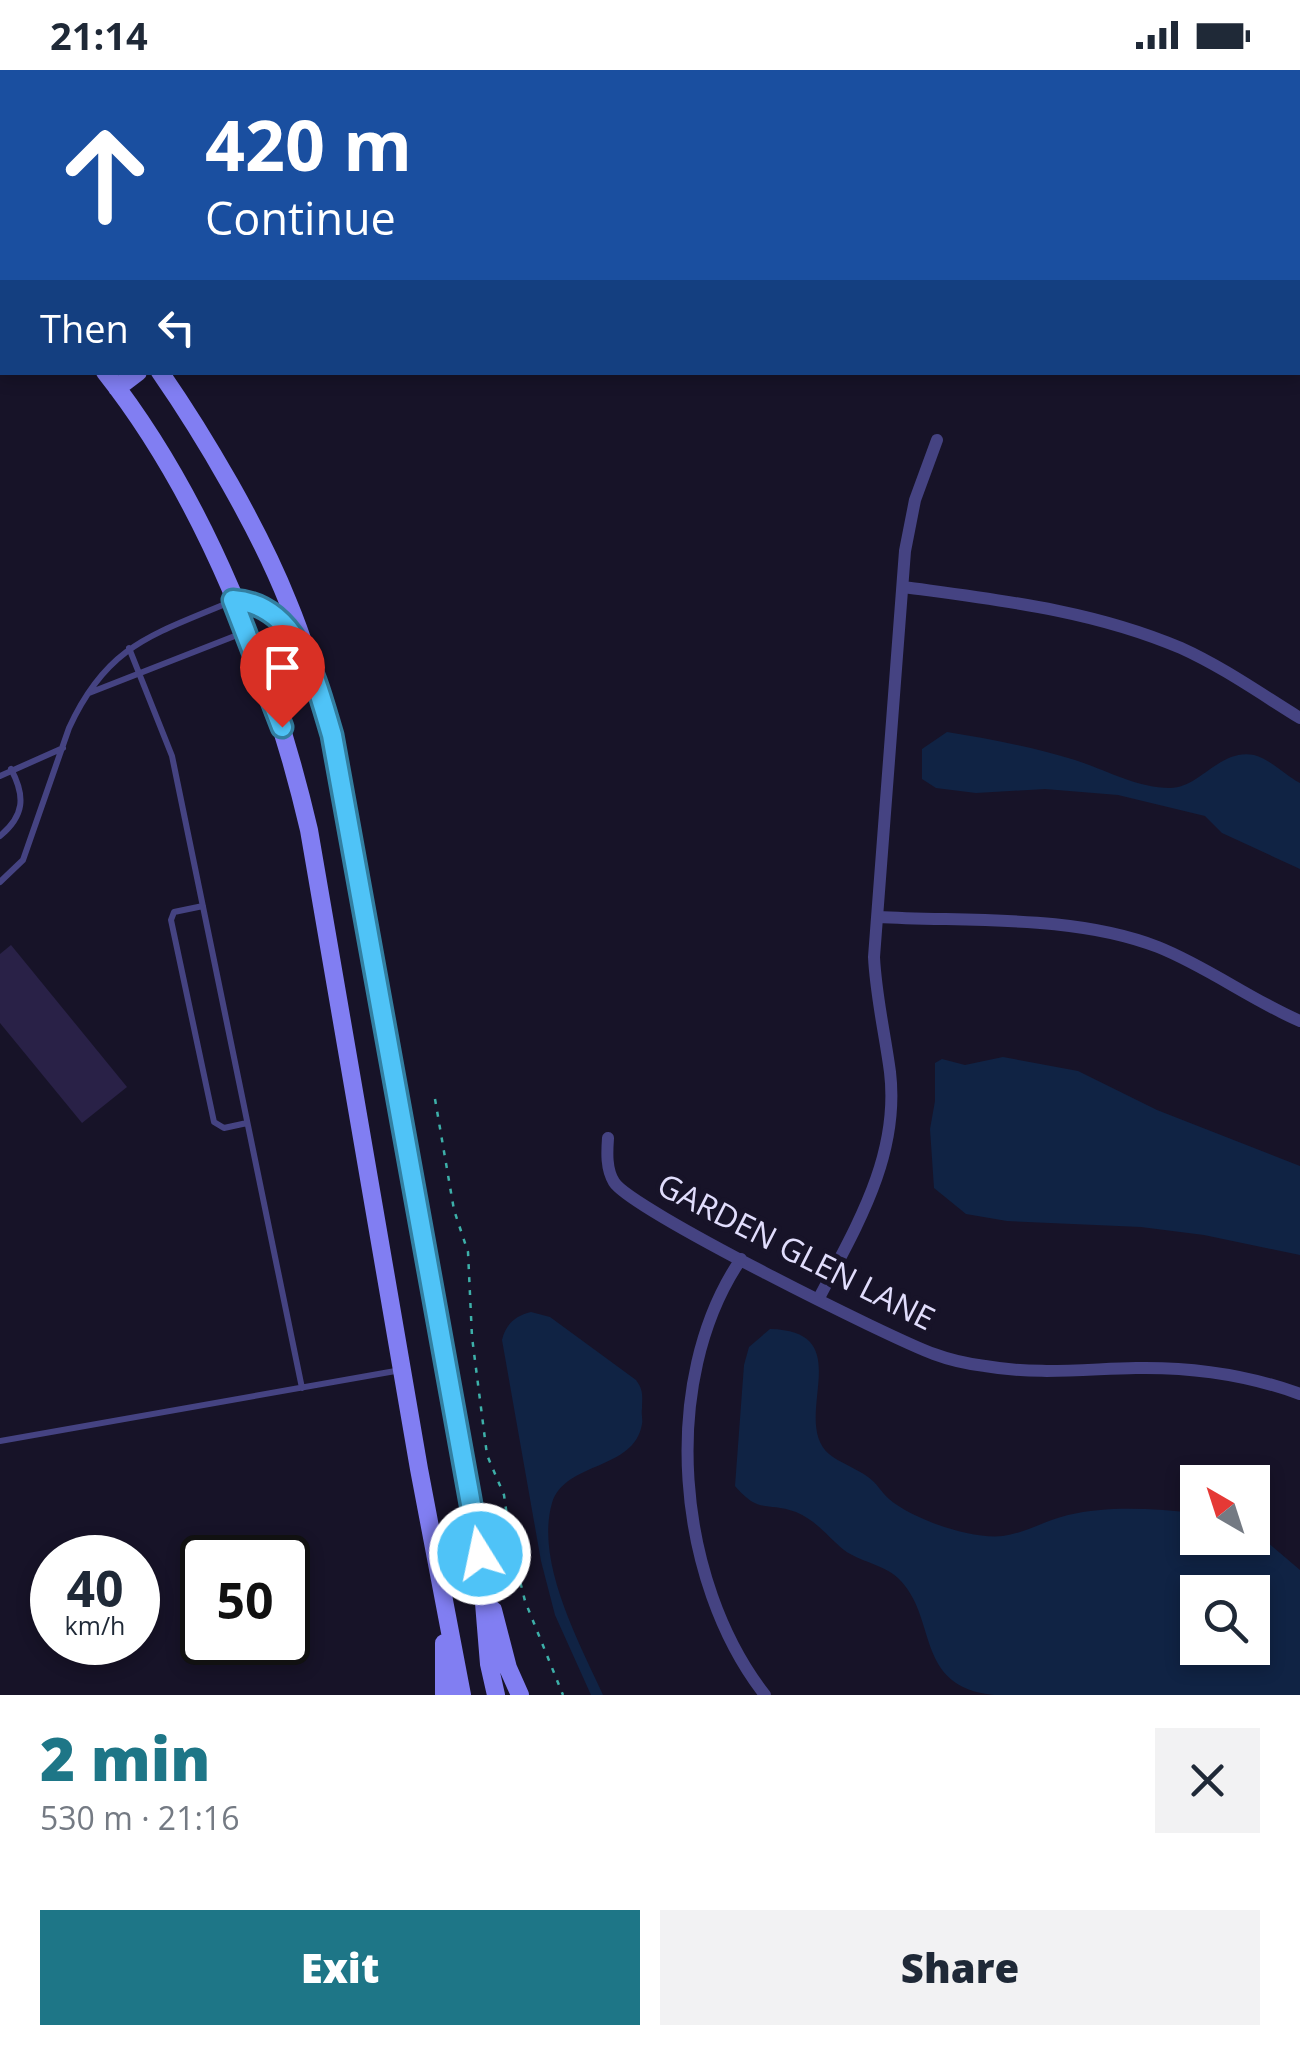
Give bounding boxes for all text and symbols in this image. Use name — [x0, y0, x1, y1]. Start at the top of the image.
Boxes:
text: 21:14 — [50, 9, 148, 61]
text: 420 m — [205, 96, 412, 192]
icon: ahead — [40, 110, 170, 240]
text: Continue — [205, 187, 396, 248]
icon: left — [149, 300, 204, 355]
text: Then — [40, 302, 129, 354]
pin — [240, 625, 325, 728]
icon: arrive — [255, 640, 310, 695]
street label: GARDEN GLEN LANE — [651, 1162, 943, 1339]
north arrow — [1180, 1465, 1270, 1555]
map controls — [1180, 1465, 1270, 1665]
position arrow — [428, 1502, 532, 1606]
speed limit sign: 50 — [180, 1535, 310, 1665]
text: 40 — [66, 1554, 124, 1622]
button: search — [1180, 1575, 1270, 1665]
text: km/h — [65, 1608, 125, 1642]
text: 2 min — [40, 1717, 210, 1799]
button: close — [1155, 1728, 1260, 1833]
text: 530 m · 21:16 — [40, 1796, 239, 1839]
button: Exit — [40, 1910, 640, 2025]
button: Share — [660, 1910, 1260, 2025]

